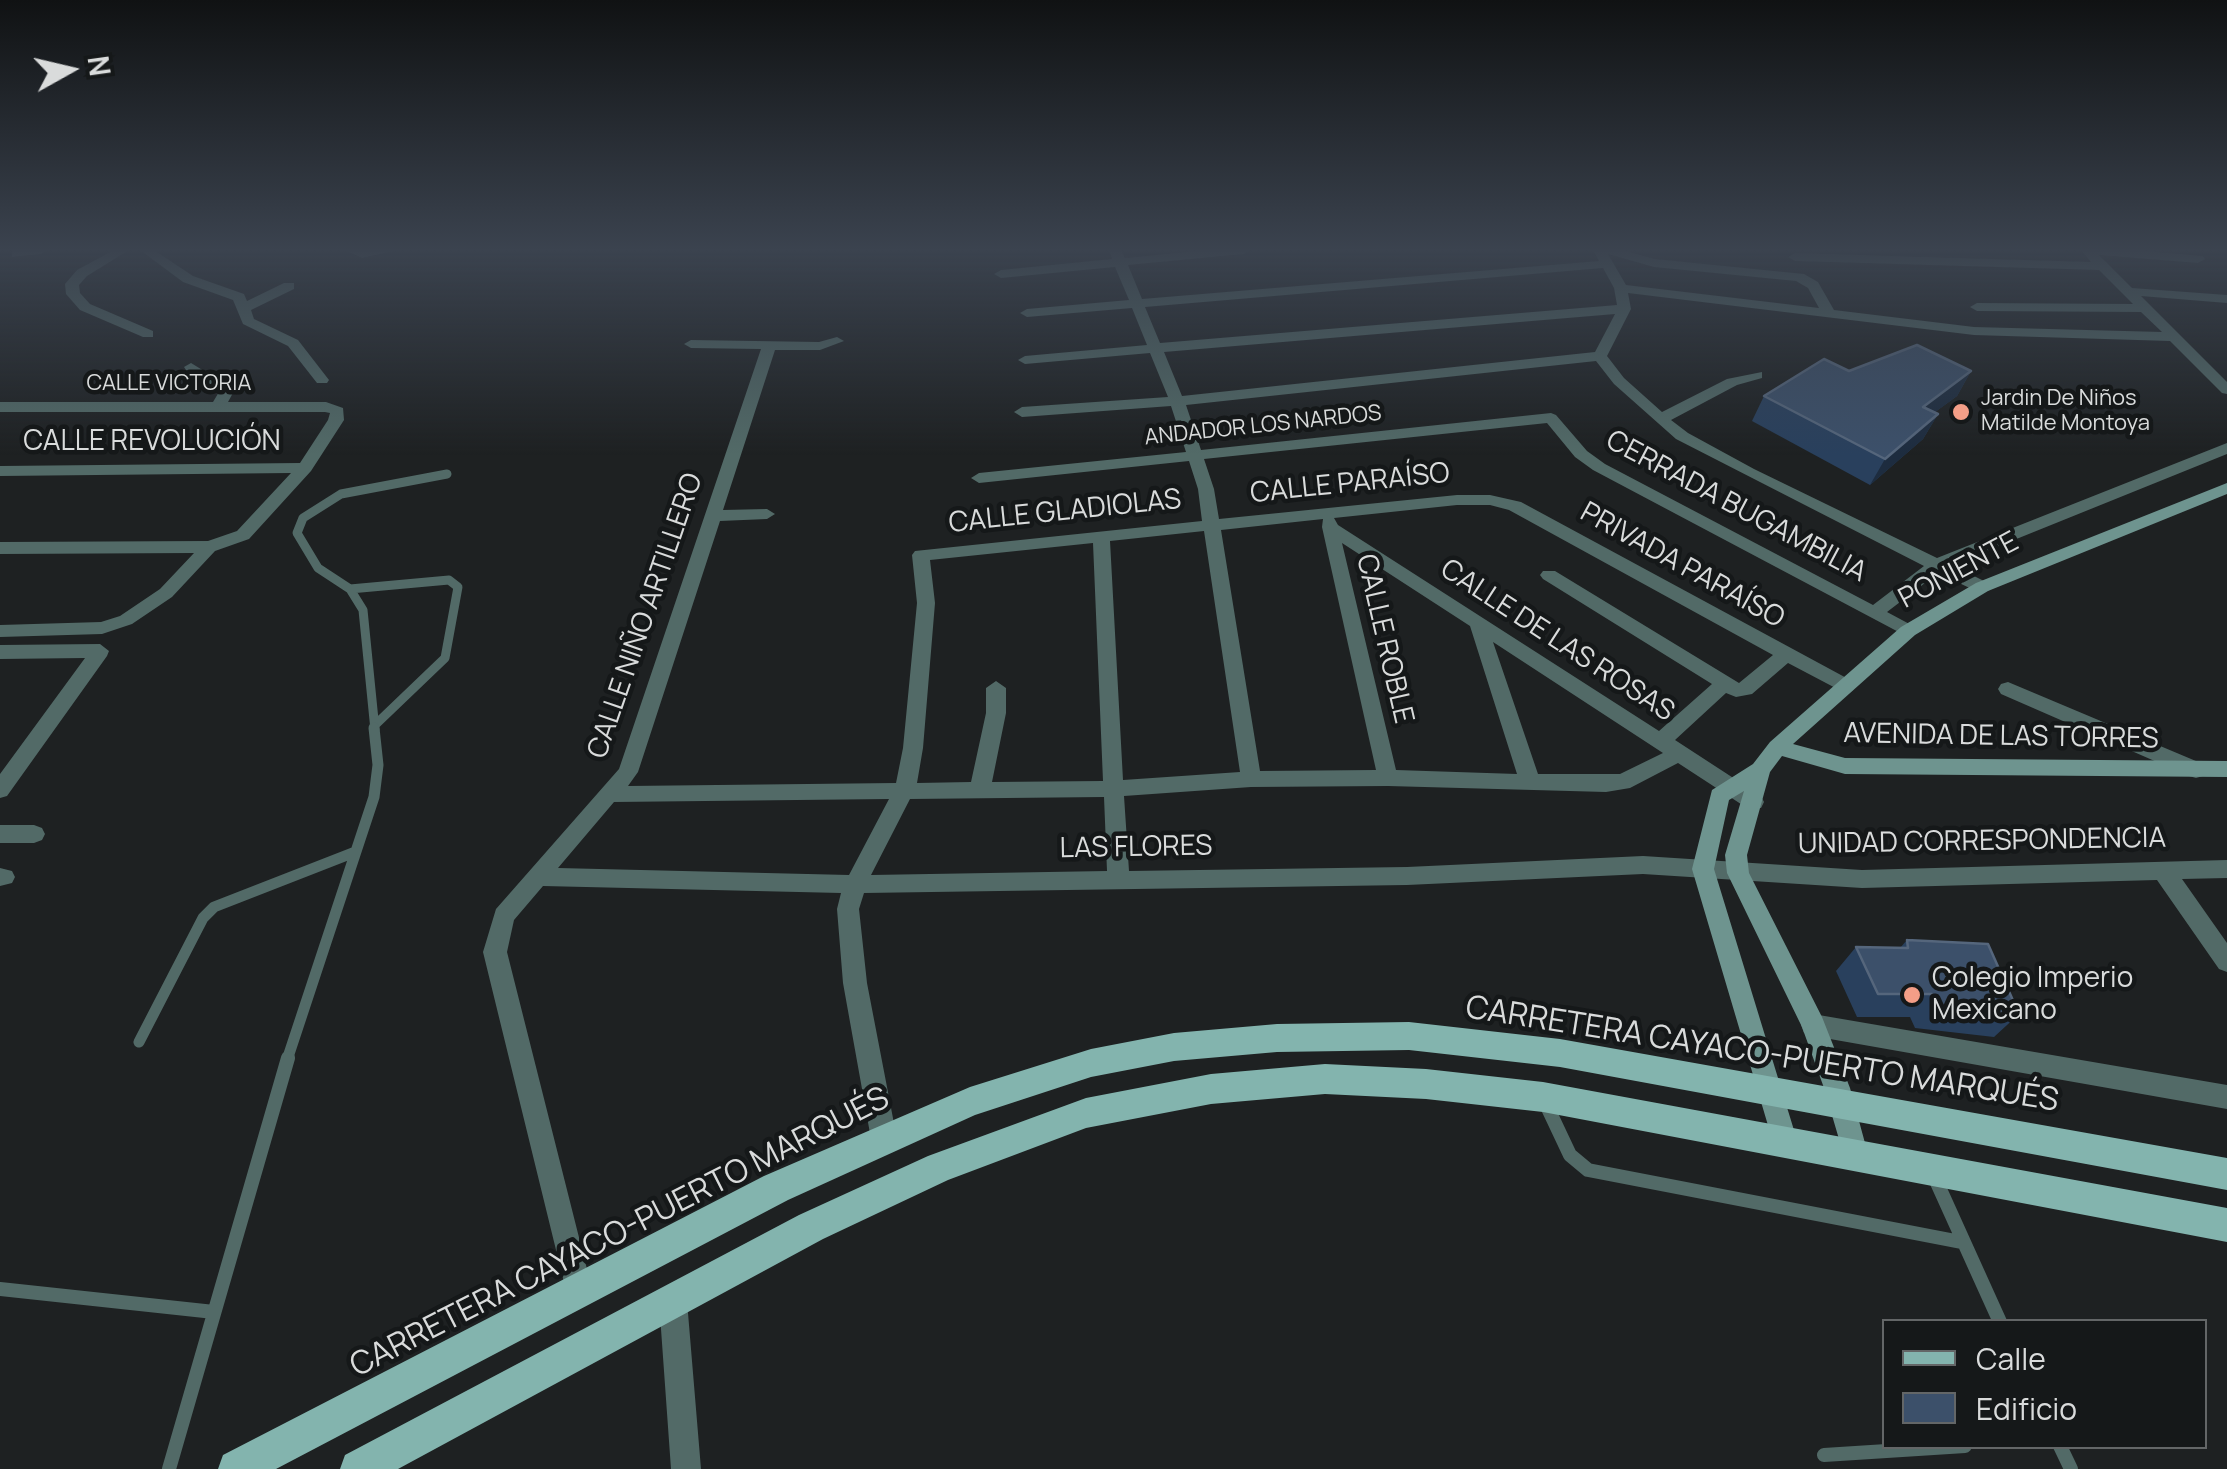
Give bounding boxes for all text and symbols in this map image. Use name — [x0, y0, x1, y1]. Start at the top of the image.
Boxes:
north arrow — [20, 20, 120, 120]
text: N — [79, 53, 120, 78]
street label: CALLE VICTORIA — [87, 371, 251, 397]
place label: Jardin De Niños Matilde Montoya — [1981, 386, 2150, 438]
street label: ANDADOR LOS NARDOS — [1143, 400, 1383, 452]
marker: Jardin De Niños Matilde Montoya — [1950, 401, 1972, 423]
street label: CERRADA BUGAMBILIA — [1600, 424, 1872, 590]
street label: CALLE REVOLUCIÓN — [23, 425, 281, 459]
street label: CALLE PARAÍSO — [1249, 457, 1451, 511]
street label: CALLE NIÑO ARTILLERO — [581, 469, 711, 763]
street label: CALLE GLADIOLAS — [947, 483, 1183, 541]
street label: PRIVADA PARAÍSO — [1574, 496, 1790, 636]
street label: PONIENTE — [1893, 525, 2025, 617]
street label: CALLE ROBLE — [1348, 551, 1420, 727]
street label: CALLE DE LAS ROSAS — [1434, 553, 1680, 729]
street label: AVENIDA DE LAS TORRES — [1843, 717, 2159, 757]
street label: UNIDAD CORRESPONDENCIA — [1798, 822, 2166, 862]
street label: LAS FLORES — [1059, 830, 1213, 866]
place label: Colegio Imperio Mexicano — [1932, 962, 2133, 1028]
marker: Colegio Imperio Mexicano — [1901, 984, 1923, 1006]
street label: CARRETERA CAYACO-PUERTO MARQUÉS — [1463, 989, 2061, 1121]
street label: CARRETERA CAYACO-PUERTO MARQUÉS — [344, 1080, 896, 1386]
legend — [1882, 1319, 2207, 1449]
text: Calle — [1976, 1338, 2046, 1379]
text: Edificio — [1976, 1388, 2077, 1429]

